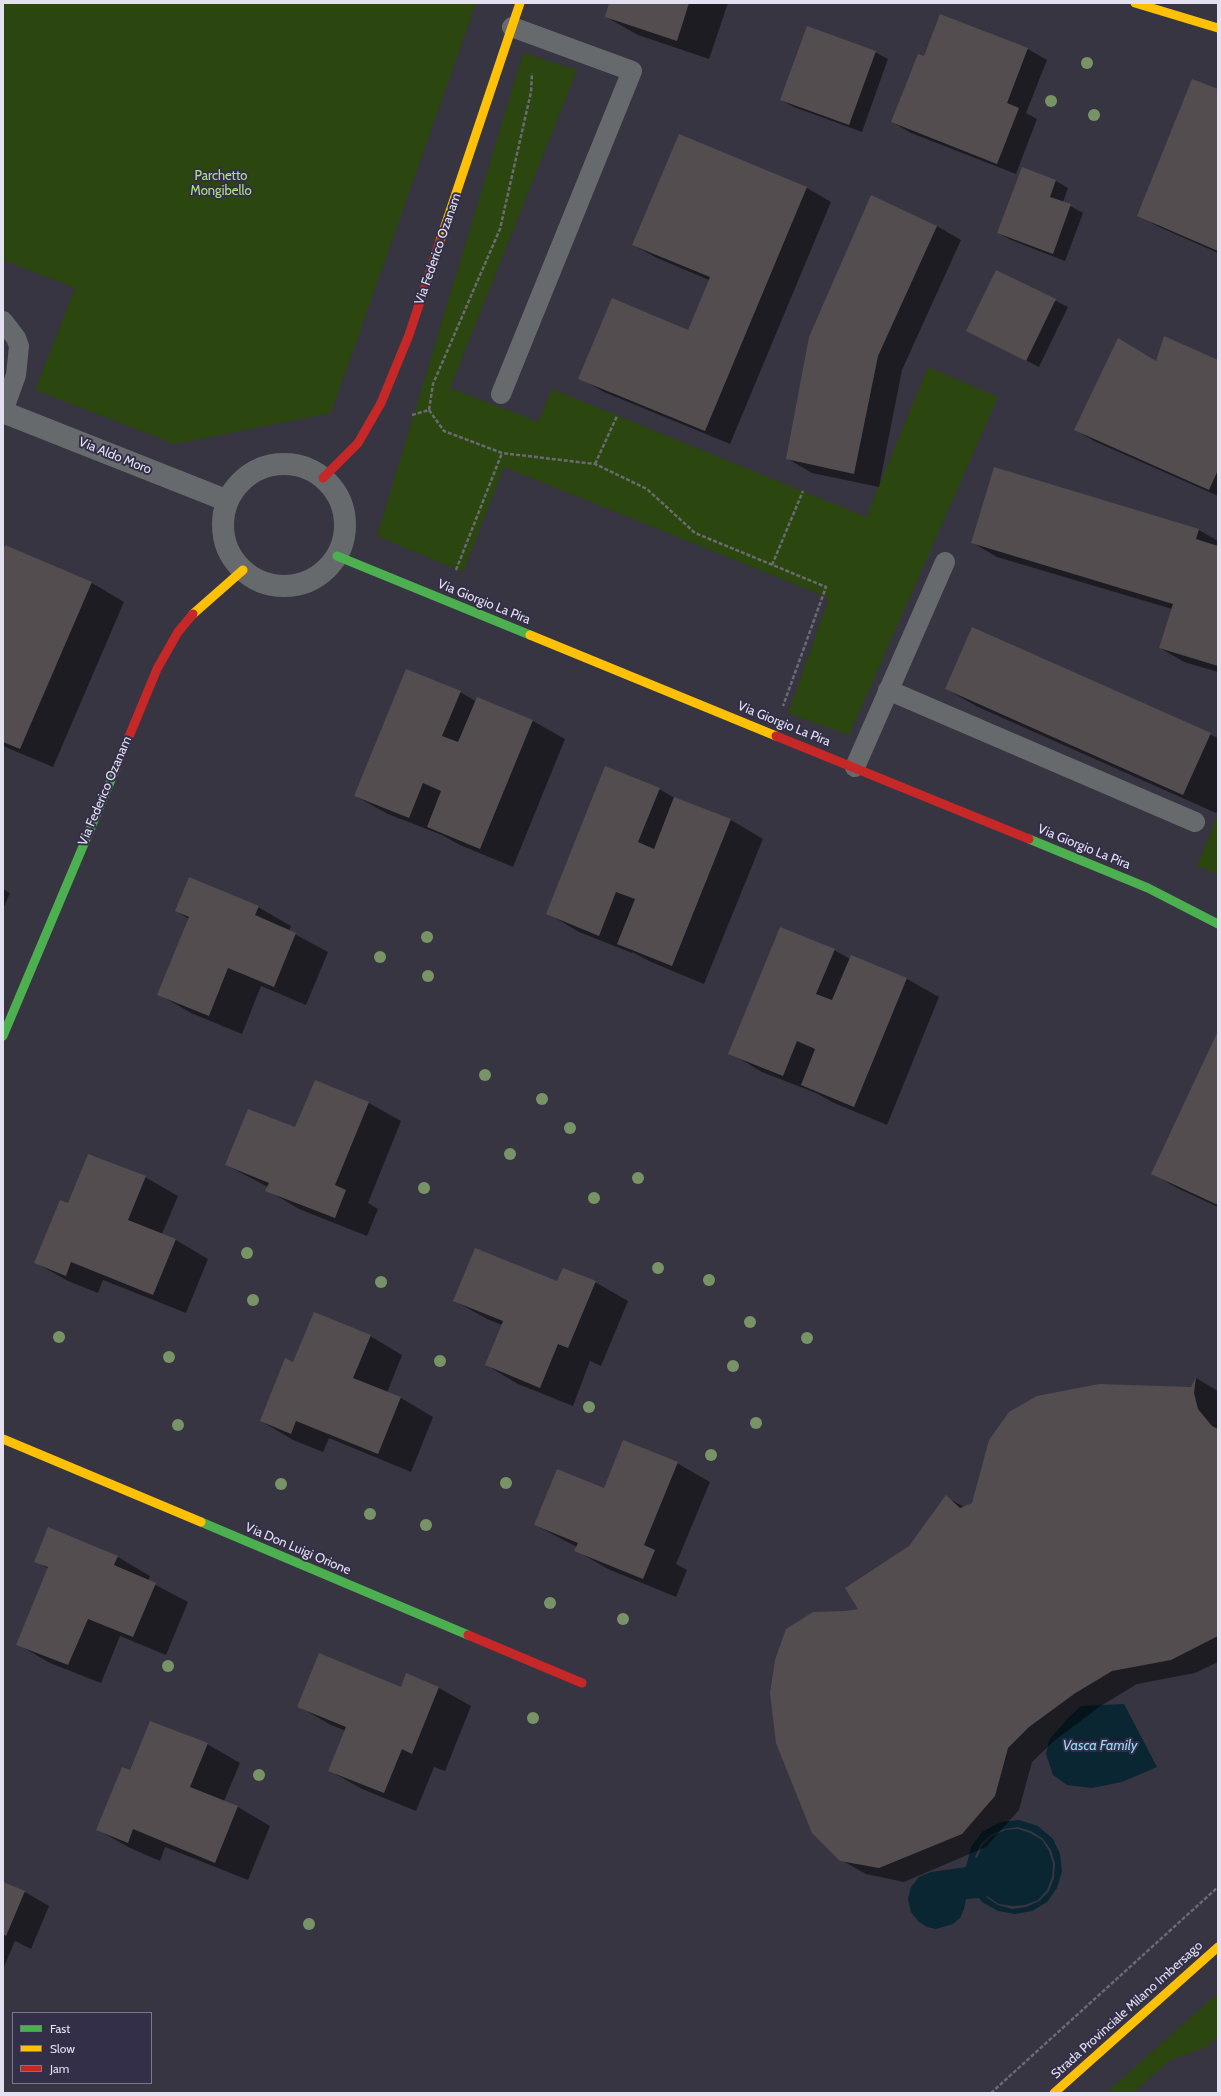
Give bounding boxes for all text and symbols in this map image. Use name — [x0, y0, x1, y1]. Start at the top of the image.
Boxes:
park label: Parchetto Mongibello — [190, 168, 252, 199]
street label: Via Federico Ozanam — [412, 191, 464, 307]
street label: Via Aldo Moro — [76, 434, 154, 478]
street label: Via Giorgio La Pira — [435, 576, 533, 628]
street label: Via Giorgio La Pira — [735, 698, 833, 750]
street label: Via Federico Ozanam — [75, 734, 135, 848]
street label: Via Giorgio La Pira — [1035, 821, 1133, 873]
street label: Via Don Luigi Orione — [243, 1520, 353, 1578]
water label: Vasca Family — [1063, 1738, 1137, 1754]
street label: Strada Provinciale Milano Imbersago — [1048, 1938, 1206, 2082]
legend — [12, 2012, 152, 2084]
text: Fast — [50, 2021, 70, 2036]
text: Slow — [50, 2041, 75, 2056]
text: Jam — [50, 2061, 69, 2076]

